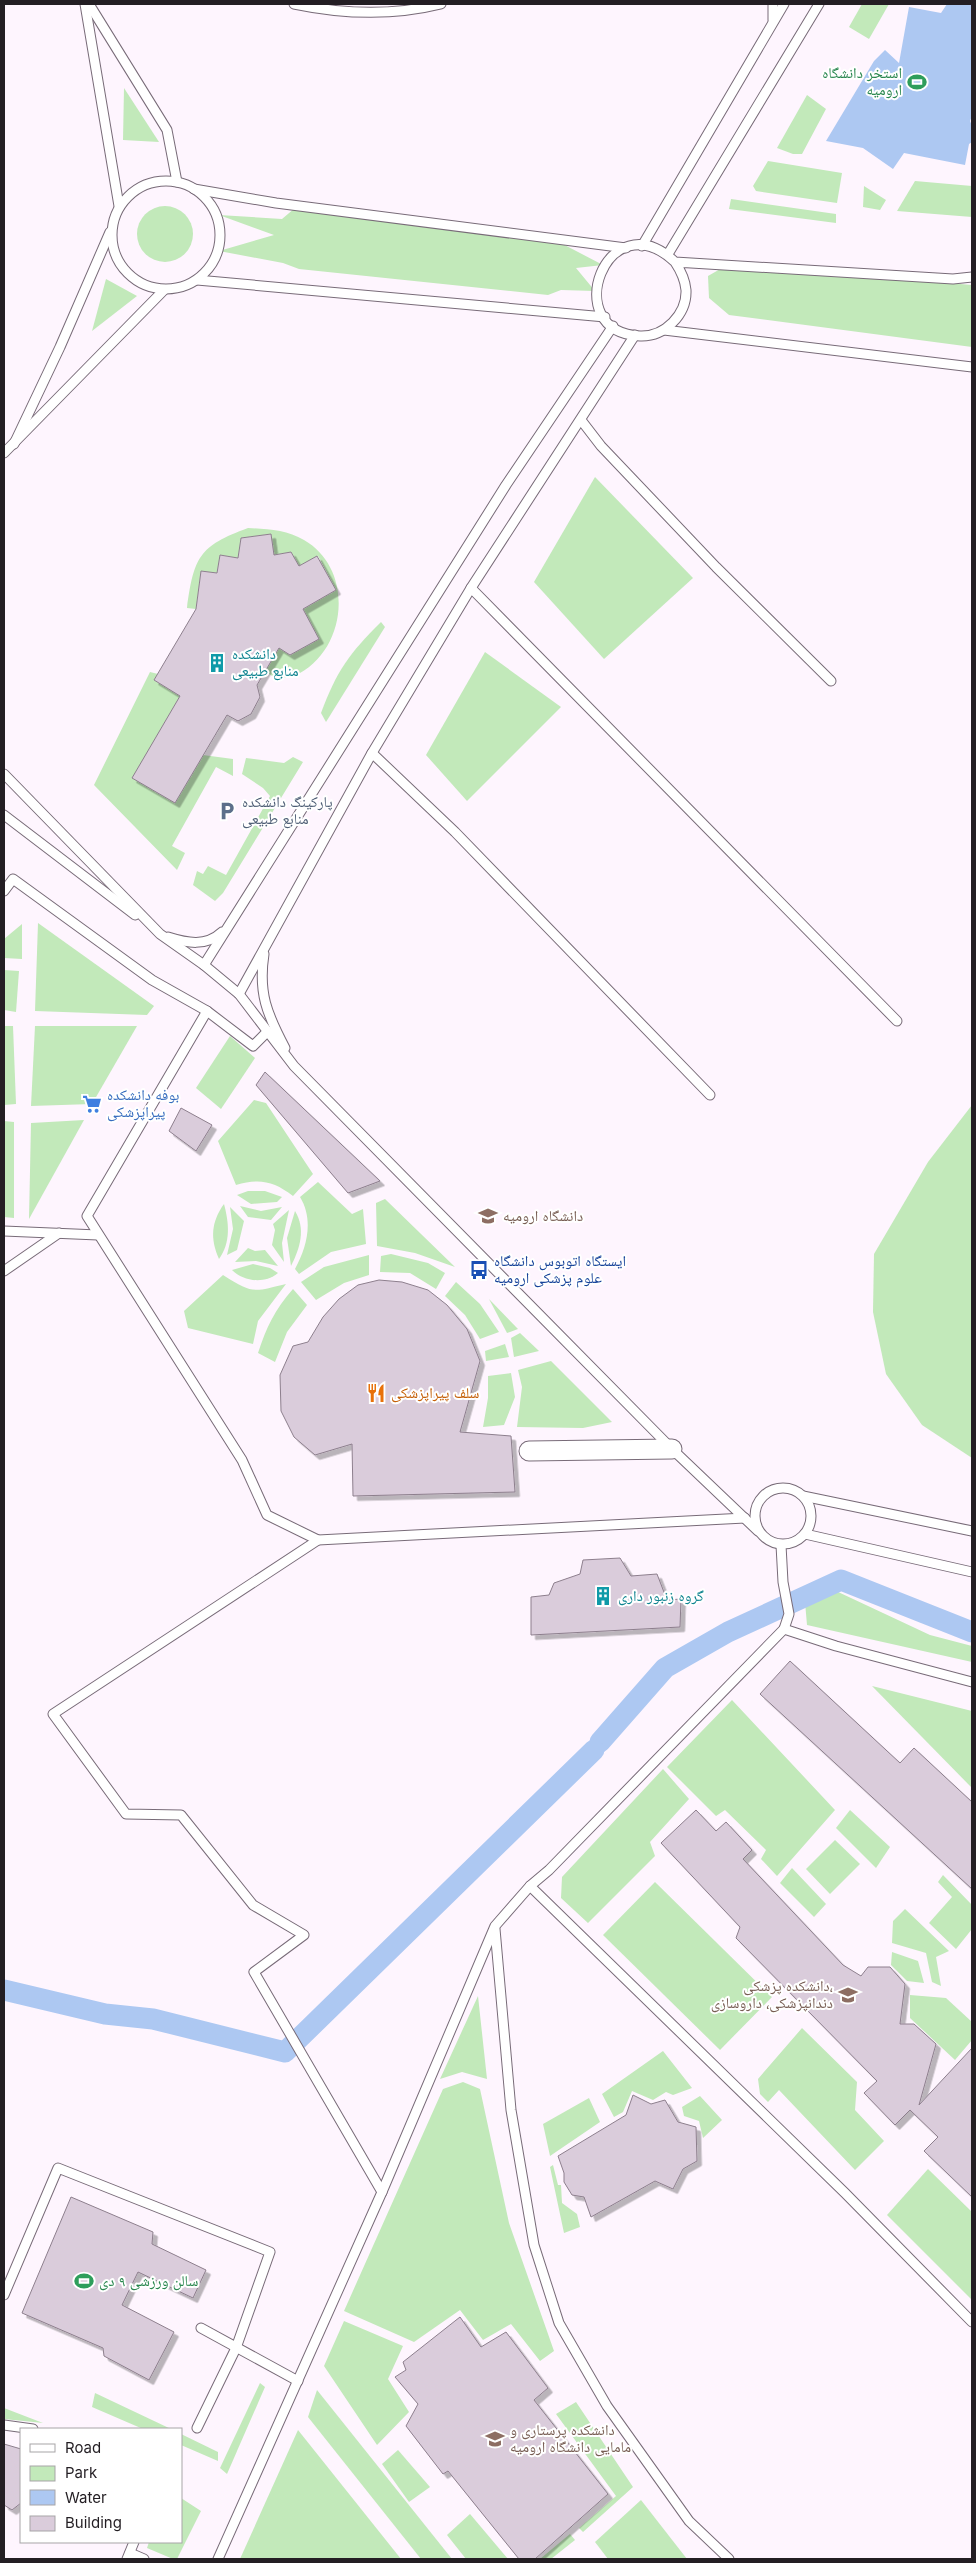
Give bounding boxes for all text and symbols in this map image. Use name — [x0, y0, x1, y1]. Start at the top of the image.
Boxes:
place label: استخر دانشگاه ارومیه — [822, 63, 902, 99]
sports icon: استخر دانشگاه ارومیه — [906, 71, 928, 93]
place label: دانشکده منابع طبیعی — [232, 644, 299, 681]
building icon: دانشکده منابع طبیعی — [206, 652, 228, 674]
place label: پارکینگ دانشکده منابع طبیعی — [242, 792, 333, 829]
parking icon: پارکینگ دانشکده منابع طبیعی — [216, 800, 238, 822]
place label: بوفه دانشکده پیراپزشکی — [107, 1085, 179, 1122]
supermarket icon: بوفه دانشکده پیراپزشکی — [81, 1093, 103, 1115]
school or university icon: دانشگاه ارومیه — [477, 1205, 499, 1227]
place label: دانشگاه ارومیه — [503, 1206, 583, 1225]
place label: ایستگاه اتوبوس دانشگاه علوم پزشکی ارومیه — [494, 1251, 626, 1288]
bus stop icon: ایستگاه اتوبوس دانشگاه علوم پزشکی ارومیه — [468, 1259, 490, 1281]
restaurant icon: سلف پیراپزشکی — [365, 1382, 387, 1404]
place label: سلف پیراپزشکی — [391, 1383, 480, 1403]
building icon: گروه زنبور داری — [592, 1585, 614, 1607]
place label: گروه زنبور داری — [618, 1586, 704, 1606]
place label: دانشکده پزشکی، دندانپزشکی، داروسازی — [711, 1976, 833, 2013]
school or university icon: دانشکده پزشکی، دندانپزشکی، داروسازی — [837, 1984, 859, 2006]
sports icon: سالن ورزشی ۹ دی — [73, 2270, 95, 2292]
place label: سالن ورزشی ۹ دی — [99, 2271, 198, 2291]
place label: دانشکده پرستاری و مامایی دانشگاه ارومیه — [510, 2420, 631, 2457]
legend — [20, 2428, 182, 2543]
school or university icon: دانشکده پرستاری و مامایی دانشگاه ارومیه — [484, 2428, 506, 2450]
text: Road — [65, 2438, 101, 2457]
text: Park — [65, 2463, 98, 2482]
text: Water — [65, 2488, 107, 2507]
text: Building — [65, 2513, 122, 2532]

